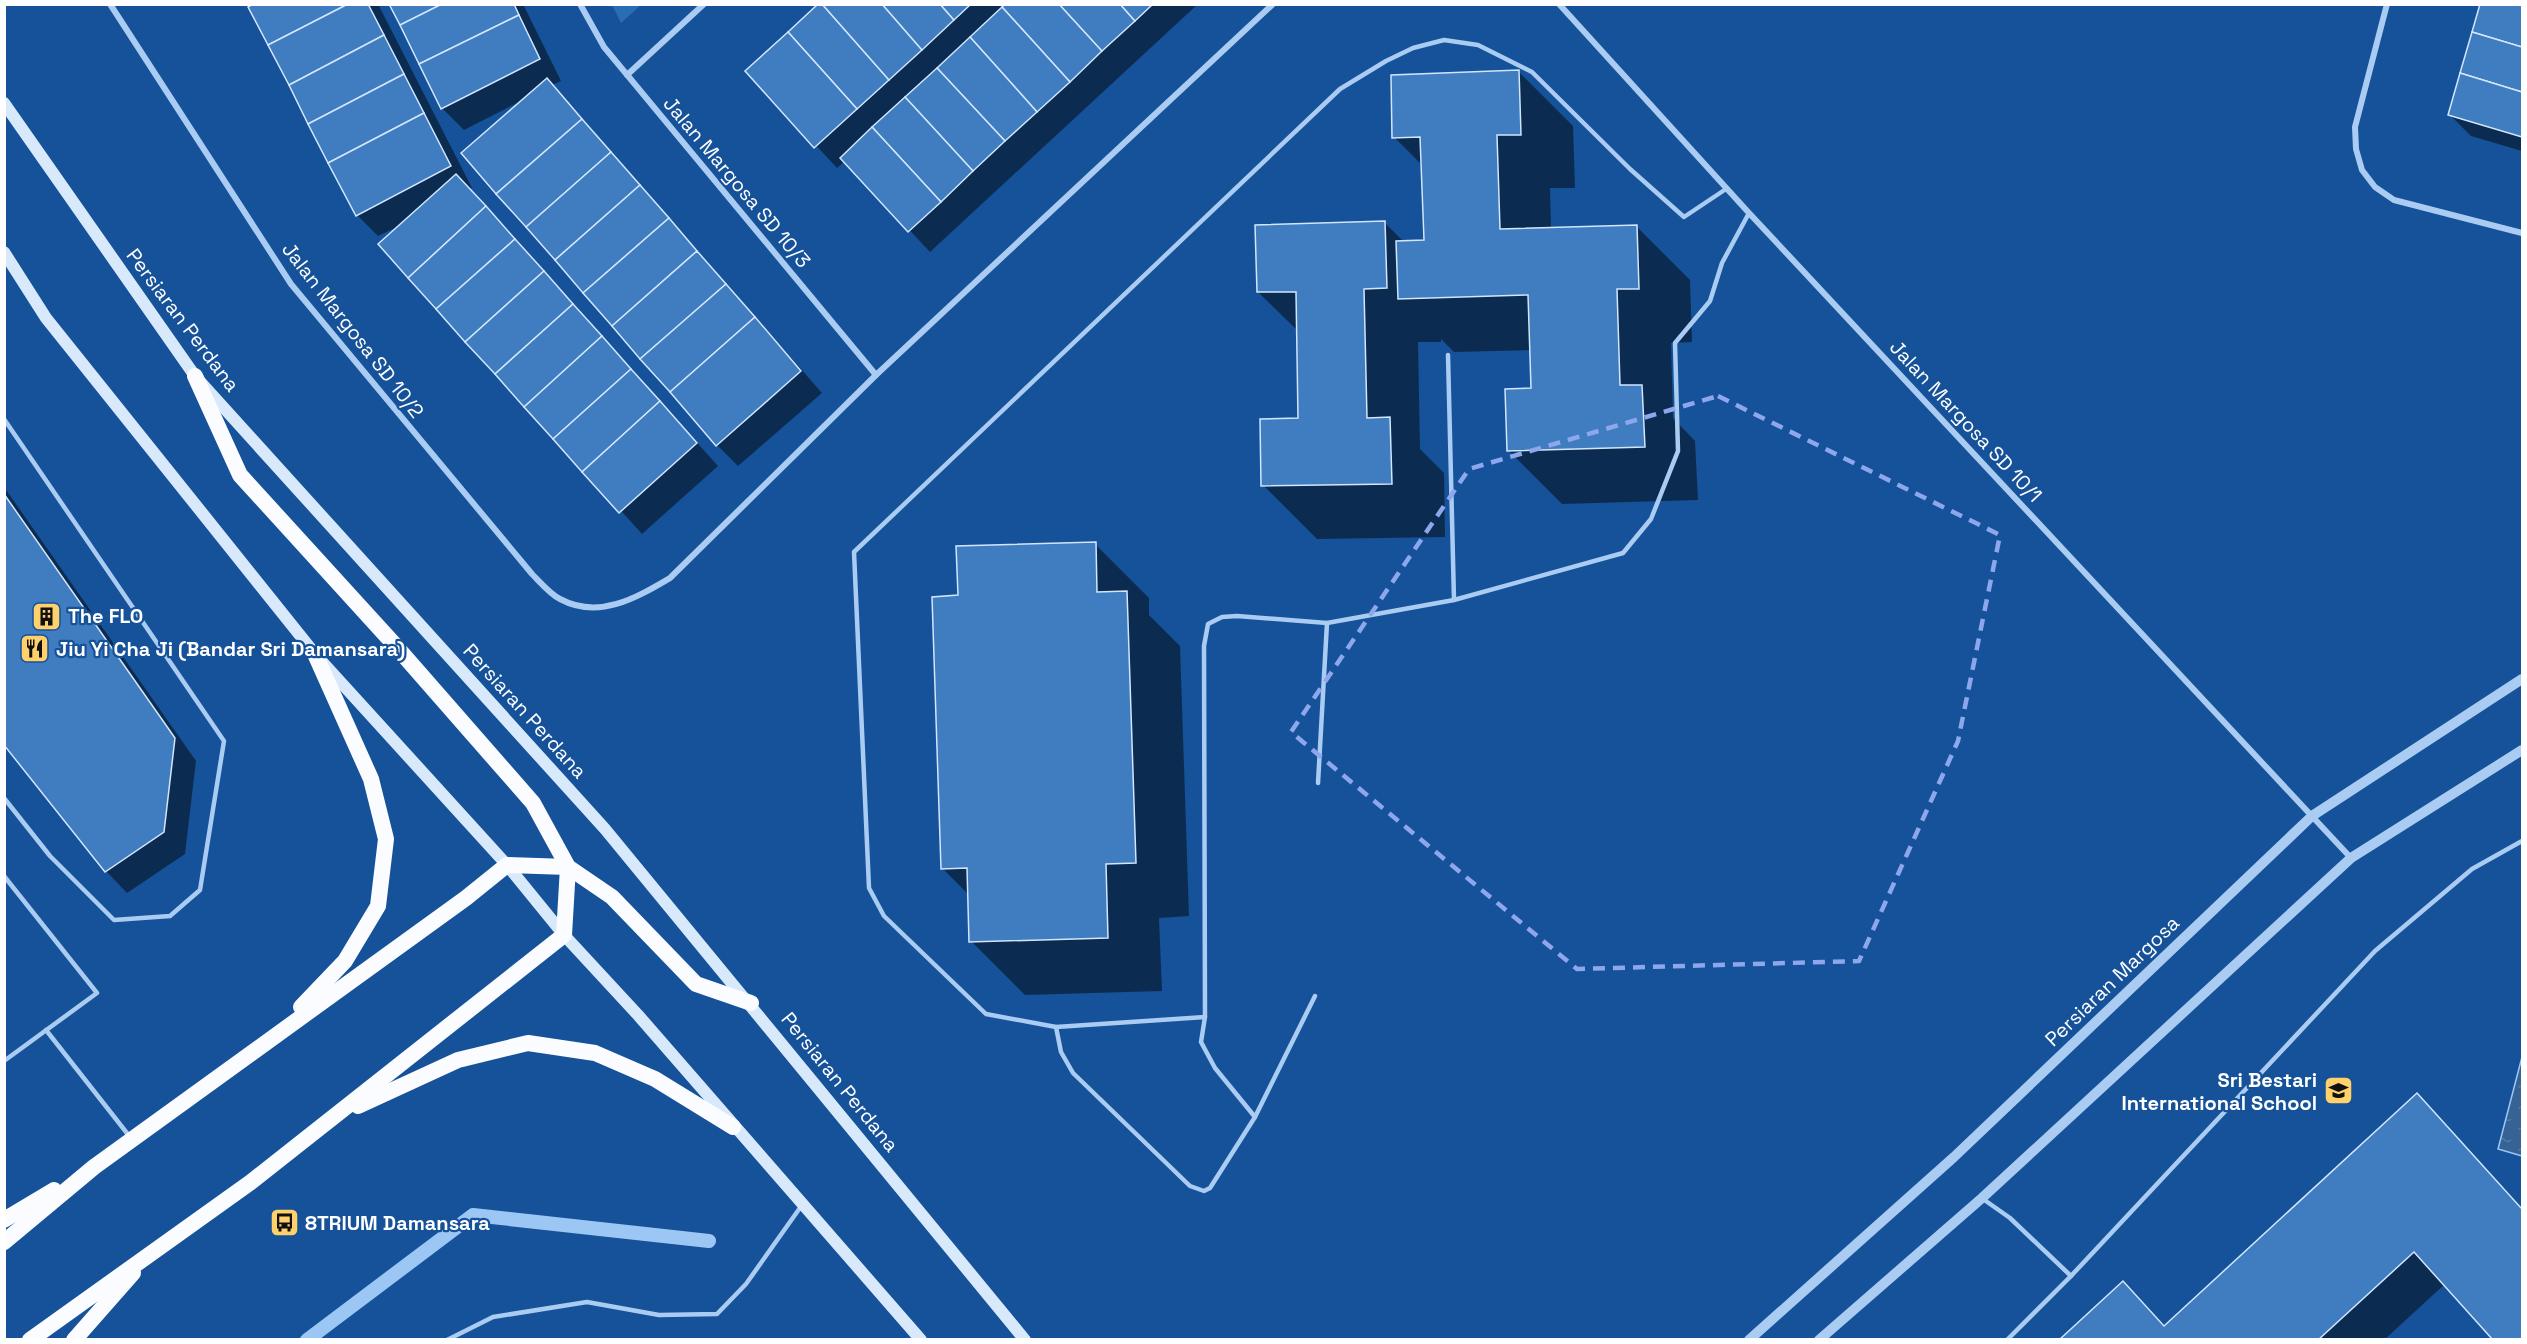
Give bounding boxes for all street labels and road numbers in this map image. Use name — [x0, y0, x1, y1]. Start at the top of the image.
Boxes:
street label: Jalan Margosa SD 10/3 — [658, 91, 816, 273]
street label: Jalan Margosa SD 10/2 — [276, 237, 430, 423]
street label: Persiaran Perdana — [121, 243, 245, 397]
street label: Jalan Margosa SD 10/1 — [1884, 334, 2048, 508]
street label: Persiaran Perdana — [458, 638, 592, 784]
street label: Persiaran Margosa — [2039, 910, 2185, 1052]
street label: Persiaran Perdana — [776, 1007, 904, 1157]

